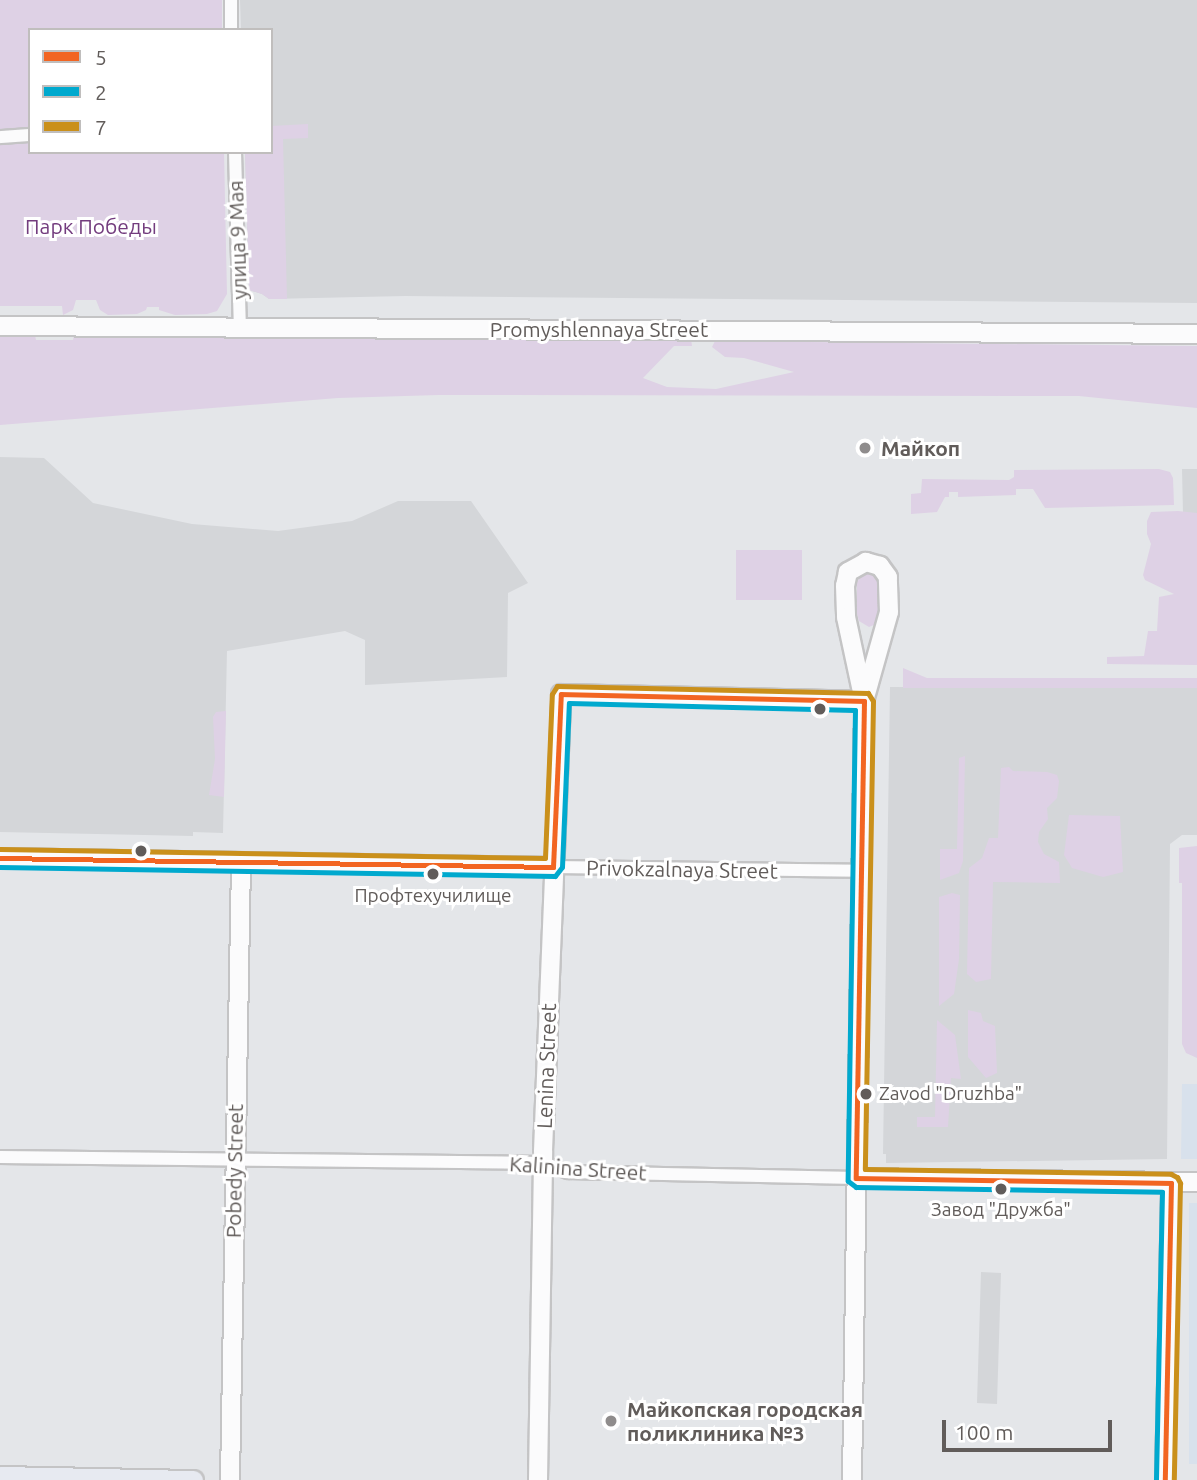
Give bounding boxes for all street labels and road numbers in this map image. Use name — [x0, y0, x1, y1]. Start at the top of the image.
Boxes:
street label: улица 9 Мая — [222, 180, 252, 300]
street label: Promyshlennaya Street — [490, 316, 708, 342]
street label: Privokzalnaya Street — [586, 855, 778, 883]
street label: Lenina Street — [531, 1003, 561, 1129]
street label: Pobedy Street — [220, 1104, 248, 1238]
street label: Kalinina Street — [509, 1151, 647, 1185]

